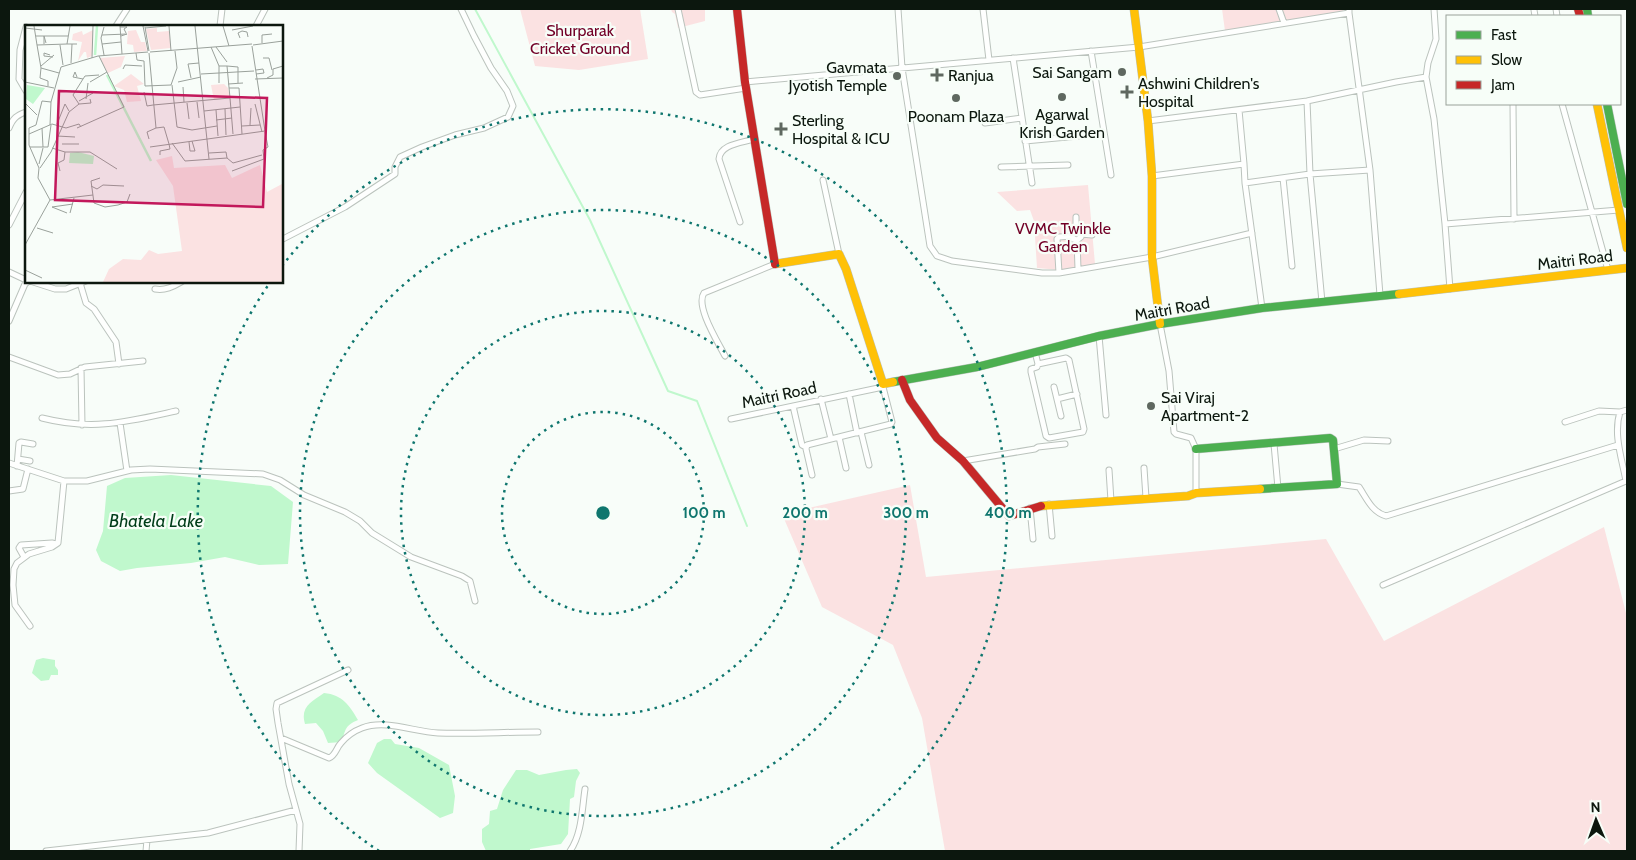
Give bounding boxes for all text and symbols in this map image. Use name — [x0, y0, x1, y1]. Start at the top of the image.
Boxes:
legend — [1446, 15, 1621, 105]
park label: Shurparak Cricket Ground — [530, 21, 630, 58]
inset map — [25, 25, 282, 282]
text: Fast — [1491, 26, 1516, 44]
text: Slow — [1491, 51, 1522, 69]
place label: Gavmata Jyotish Temple — [787, 58, 887, 95]
place label: Sai Sangam — [1032, 63, 1112, 82]
place label: Ranjua — [948, 66, 994, 85]
marker: Sai Sangam — [1116, 66, 1128, 78]
marker: Ranjua — [930, 68, 944, 82]
marker: Gavmata Jyotish Temple — [891, 70, 903, 82]
place label: Ashwini Children's Hospital — [1138, 74, 1260, 111]
text: Jam — [1490, 76, 1515, 94]
marker: Ashwini Children's Hospital — [1120, 85, 1134, 99]
marker: Agarwal Krish Garden — [1056, 91, 1068, 103]
marker: Poonam Plaza — [950, 92, 962, 104]
place label: Agarwal Krish Garden — [1019, 105, 1105, 142]
place label: Poonam Plaza — [908, 107, 1005, 126]
place label: Sterling Hospital & ICU — [792, 111, 890, 148]
marker: Sterling Hospital & ICU — [774, 122, 788, 136]
park label: VVMC Twinkle Garden — [1015, 219, 1111, 256]
street label: Maitri Road — [1536, 246, 1614, 274]
street label: Maitri Road — [1133, 293, 1211, 325]
street label: Maitri Road — [740, 378, 818, 412]
place label: Sai Viraj Apartment-2 — [1161, 388, 1249, 425]
marker: Sai Viraj Apartment-2 — [1145, 400, 1157, 412]
centre of rings — [594, 504, 612, 522]
text: 100 m — [682, 504, 726, 522]
text: 200 m — [782, 504, 828, 522]
text: 300 m — [883, 504, 929, 522]
text: 400 m — [985, 504, 1031, 522]
water label: Bhatela Lake — [109, 510, 203, 532]
north arrow — [1571, 795, 1621, 845]
text: N — [1590, 798, 1601, 816]

